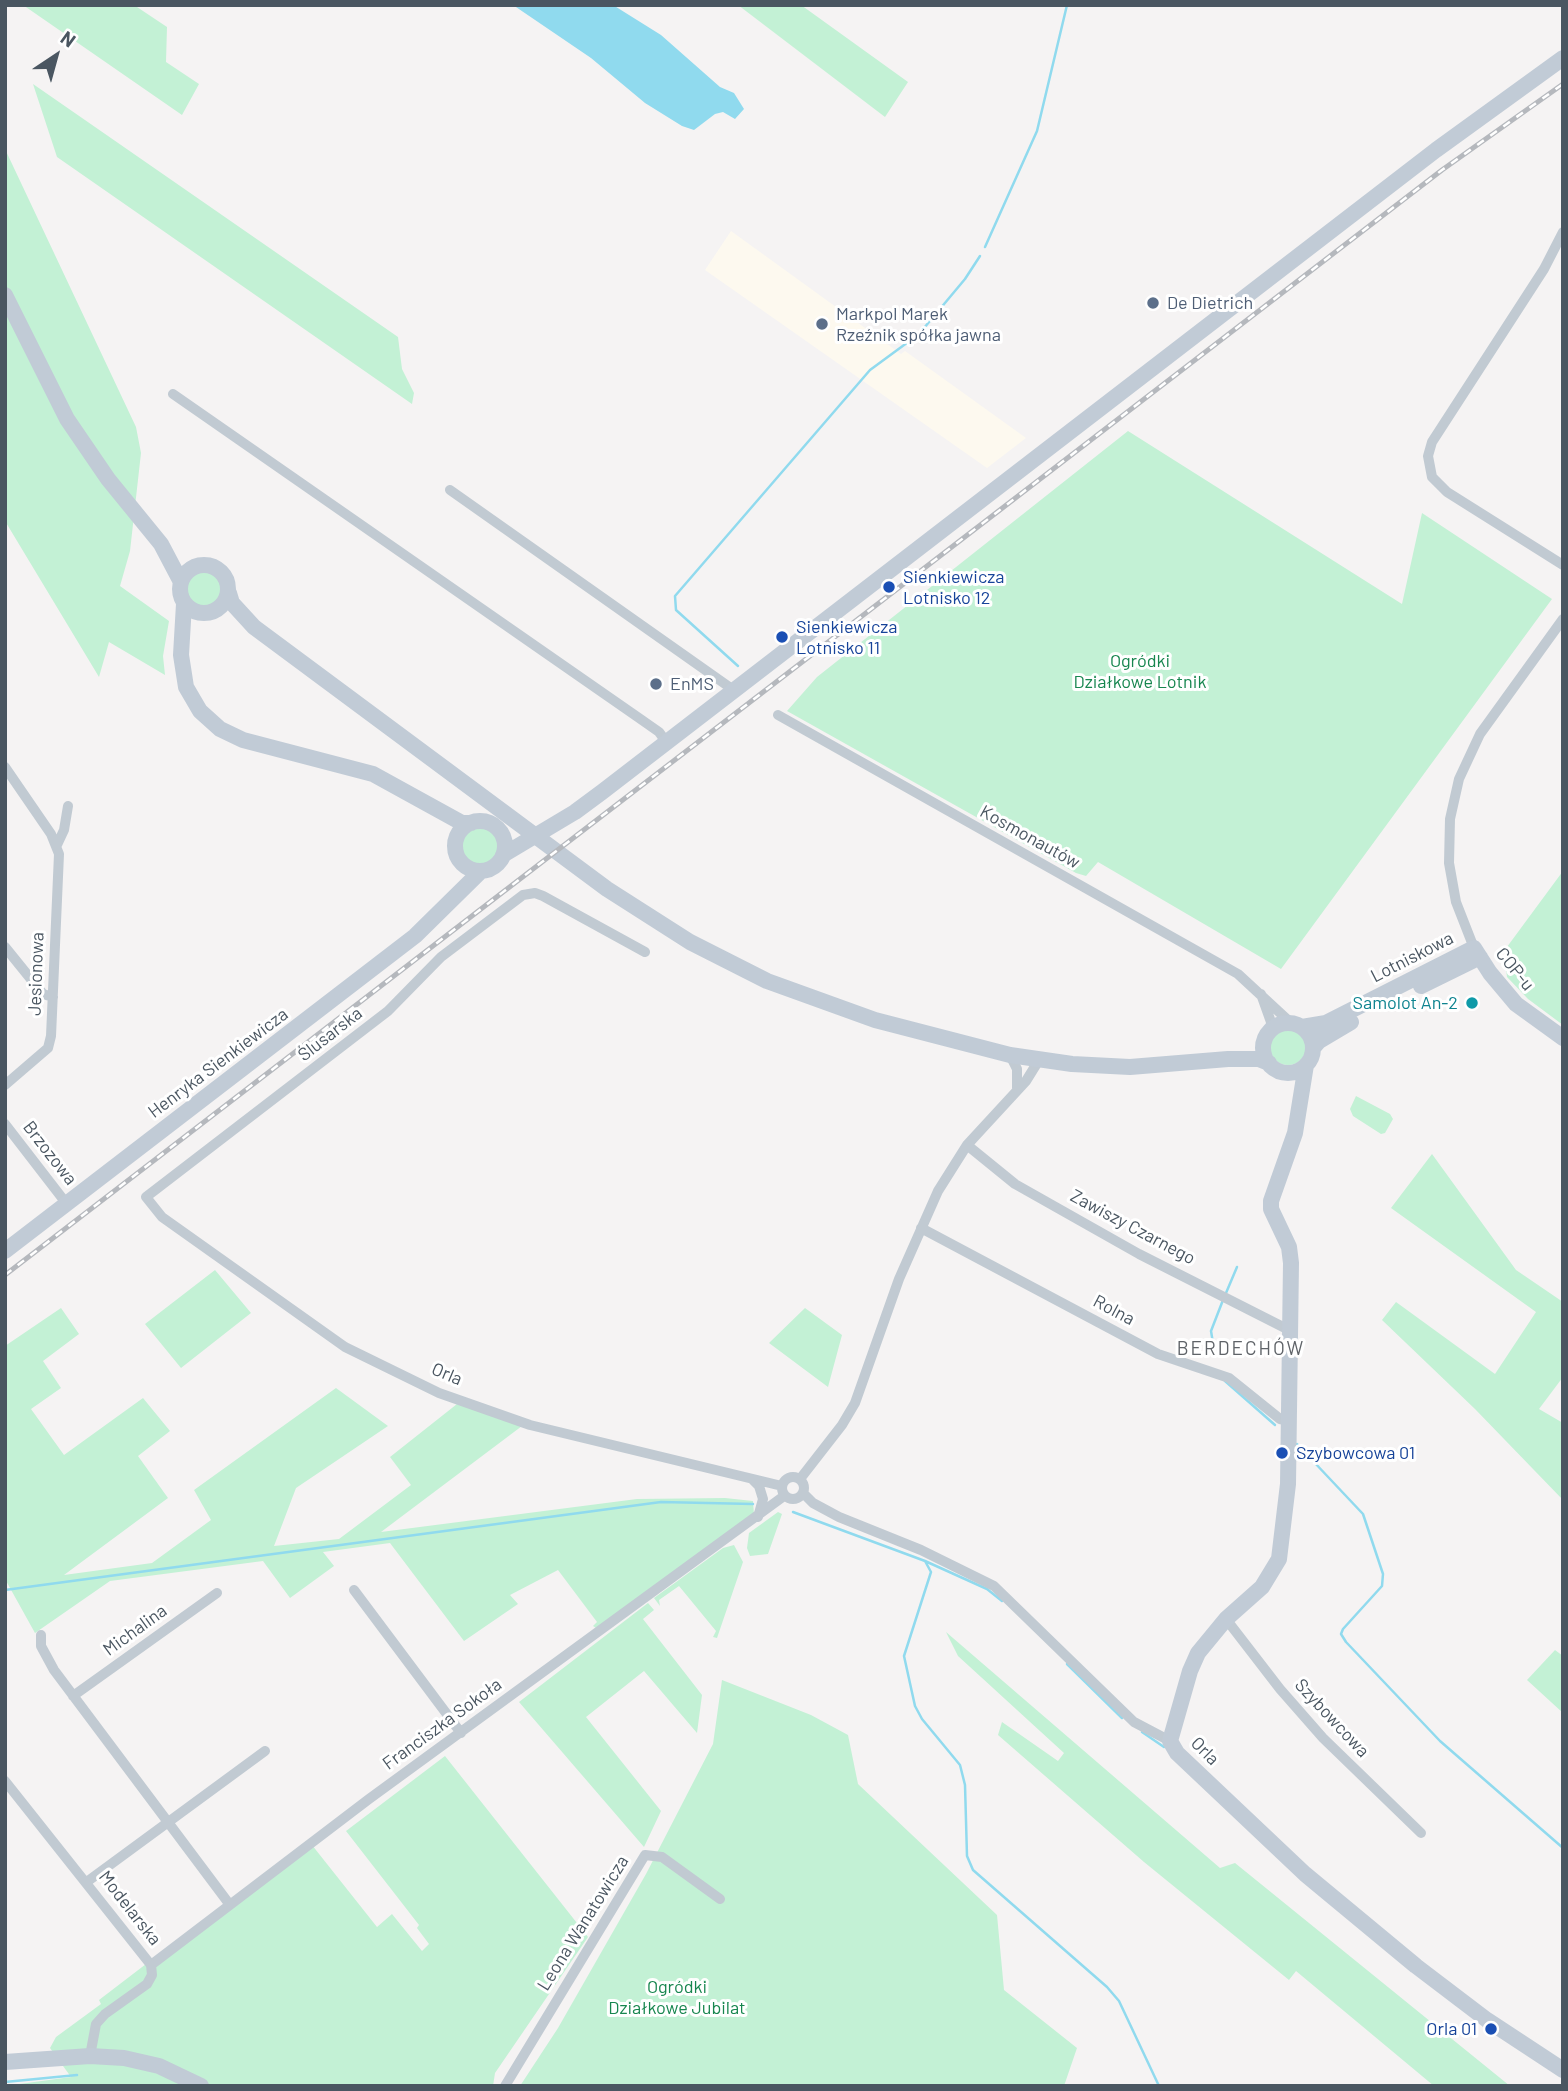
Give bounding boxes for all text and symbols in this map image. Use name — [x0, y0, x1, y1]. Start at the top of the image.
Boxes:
north arrow — [21, 21, 91, 91]
text: N — [57, 26, 81, 52]
place label: De Dietrich — [1167, 292, 1253, 314]
marker: De Dietrich — [1145, 295, 1161, 311]
place label: Markpol Marek Rzeźnik spółka jawna — [836, 303, 1001, 346]
marker: Markpol Marek Rzeźnik spółka jawna — [814, 316, 830, 332]
place label: Sienkiewicza Lotnisko 12 — [903, 566, 1005, 608]
marker: Sienkiewicza Lotnisko 12 — [881, 579, 897, 595]
place label: Sienkiewicza Lotnisko 11 — [796, 616, 898, 658]
marker: Sienkiewicza Lotnisko 11 — [774, 629, 790, 645]
park label: Ogródki Działkowe Lotnik — [1074, 650, 1206, 692]
place label: EnMS — [670, 673, 714, 695]
marker: EnMS — [648, 676, 664, 692]
street label: Kosmonautów — [976, 801, 1084, 873]
street label: Lotniskowa — [1367, 927, 1457, 987]
street label: Jesionowa — [24, 932, 48, 1016]
street label: COP-u — [1491, 943, 1539, 995]
place label: Samolot An-2 — [1353, 992, 1458, 1014]
marker: Samolot An-2 — [1464, 995, 1480, 1011]
street label: Ślusarska — [294, 1002, 366, 1066]
street label: Henryka Sienkiewicza — [144, 1003, 292, 1123]
street label: Brzozowa — [18, 1117, 82, 1189]
street label: Zawiszy Czarnego — [1067, 1185, 1199, 1269]
street label: Rolna — [1090, 1290, 1138, 1330]
district label: BERDECHÓW — [1178, 1338, 1304, 1360]
street label: Orla — [428, 1358, 466, 1390]
place label: Szybowcowa 01 — [1296, 1442, 1415, 1464]
marker: Szybowcowa 01 — [1274, 1445, 1290, 1461]
street label: Michalina — [99, 1600, 171, 1660]
street label: Franciszka Sokoła — [378, 1674, 506, 1774]
street label: Szybowcowa — [1290, 1674, 1374, 1762]
street label: Orla — [1186, 1732, 1224, 1770]
street label: Leona Wanatowicza — [533, 1852, 633, 1994]
street label: Modelarska — [94, 1866, 166, 1950]
park label: Ogródki Działkowe Jubilat — [608, 1976, 746, 2018]
place label: Orla 01 — [1426, 2018, 1477, 2040]
marker: Orla 01 — [1483, 2021, 1499, 2037]

